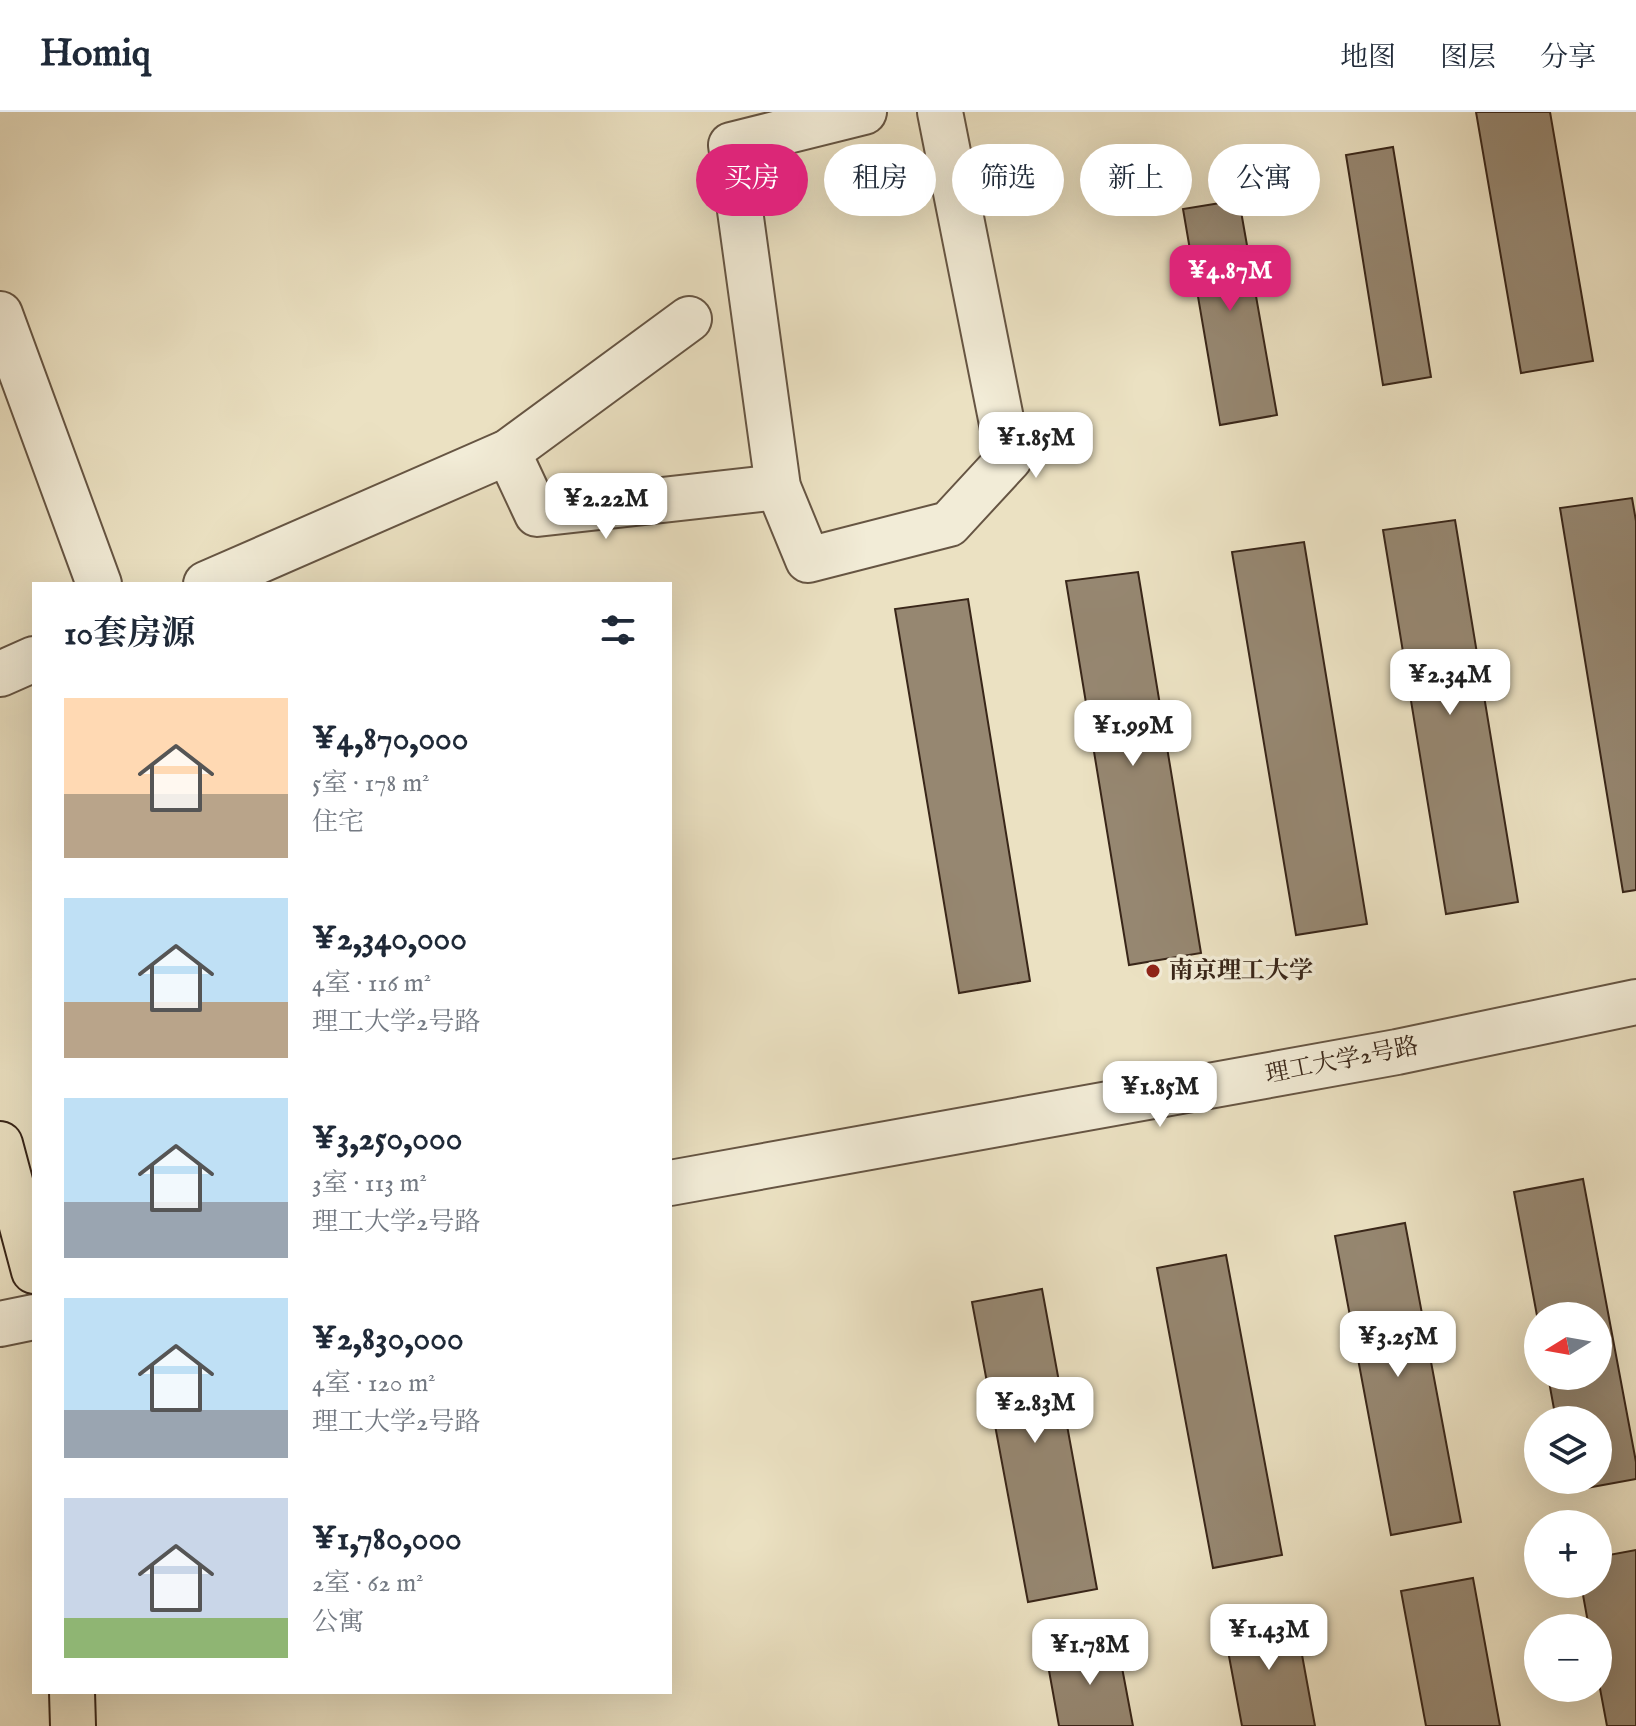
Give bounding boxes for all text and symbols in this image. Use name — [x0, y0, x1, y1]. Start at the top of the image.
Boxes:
text: Homiq — [40, 31, 151, 79]
text: 地图 — [1340, 41, 1396, 76]
text: 图层 — [1440, 41, 1496, 76]
text: 分享 — [1540, 41, 1596, 76]
chip: 买房 — [696, 144, 808, 216]
chip: 租房 — [824, 144, 936, 216]
chip: 筛选 — [952, 144, 1064, 216]
chip: 新上 — [1080, 144, 1192, 216]
chip: 公寓 — [1208, 144, 1320, 216]
pin: ¥4.87M — [1165, 245, 1295, 313]
text: ¥4.87M — [1188, 254, 1272, 287]
pin: ¥1.85M — [971, 412, 1101, 480]
text: ¥1.85M — [997, 421, 1075, 454]
pin: ¥2.22M — [541, 473, 671, 541]
text: ¥2.22M — [563, 482, 649, 515]
icon: filters — [596, 608, 640, 652]
text: 10套房源 — [64, 613, 195, 656]
pin: ¥2.34M — [1385, 649, 1515, 717]
text: ¥2.34M — [1408, 658, 1492, 691]
pin: ¥1.99M — [1068, 700, 1198, 768]
text: ¥1.99M — [1092, 709, 1174, 742]
text: ¥4,870,000 — [312, 718, 469, 761]
icon: home — [128, 730, 224, 826]
text: 5室 · 178 m² — [312, 767, 430, 800]
text: 住宅 — [312, 806, 364, 839]
text: ¥2,340,000 — [312, 918, 467, 961]
icon: home — [128, 930, 224, 1026]
place label: 南京理工大学 — [1169, 956, 1313, 987]
marker: 南京理工大学 — [1144, 962, 1162, 980]
text: 4室 · 116 m² — [312, 967, 431, 1000]
text: 理工大学2号路 — [312, 1006, 480, 1039]
street label: 理工大学2号路 — [1263, 1031, 1421, 1091]
pin: ¥1.85M — [1095, 1061, 1225, 1129]
text: ¥1.85M — [1121, 1070, 1199, 1103]
text: ¥3,250,000 — [312, 1118, 462, 1161]
icon: home — [128, 1130, 224, 1226]
text: 3室 · 113 m² — [312, 1167, 427, 1200]
text: 理工大学2号路 — [312, 1206, 480, 1239]
north arrow — [1524, 1302, 1612, 1390]
map controls — [1524, 1302, 1612, 1702]
pin: ¥3.25M — [1333, 1311, 1463, 1379]
text: ¥2,830,000 — [312, 1318, 464, 1361]
text: ¥3.25M — [1358, 1320, 1438, 1353]
icon: home — [128, 1330, 224, 1426]
text: 4室 · 120 m² — [312, 1367, 436, 1400]
pin: ¥2.83M — [970, 1377, 1100, 1445]
text: ¥2.83M — [994, 1386, 1076, 1419]
text: 理工大学2号路 — [312, 1406, 480, 1439]
button: layers — [1524, 1406, 1612, 1494]
button: + — [1524, 1510, 1612, 1598]
text: ¥1,780,000 — [312, 1518, 462, 1561]
icon: home — [128, 1530, 224, 1626]
text: 2室 · 62 m² — [312, 1567, 423, 1600]
pin: ¥1.43M — [1204, 1604, 1334, 1672]
text: 公寓 — [312, 1606, 364, 1639]
text: ¥1.43M — [1228, 1613, 1310, 1646]
button: − — [1524, 1614, 1612, 1702]
pin: ¥1.78M — [1025, 1619, 1155, 1687]
text: ¥1.78M — [1050, 1628, 1130, 1661]

